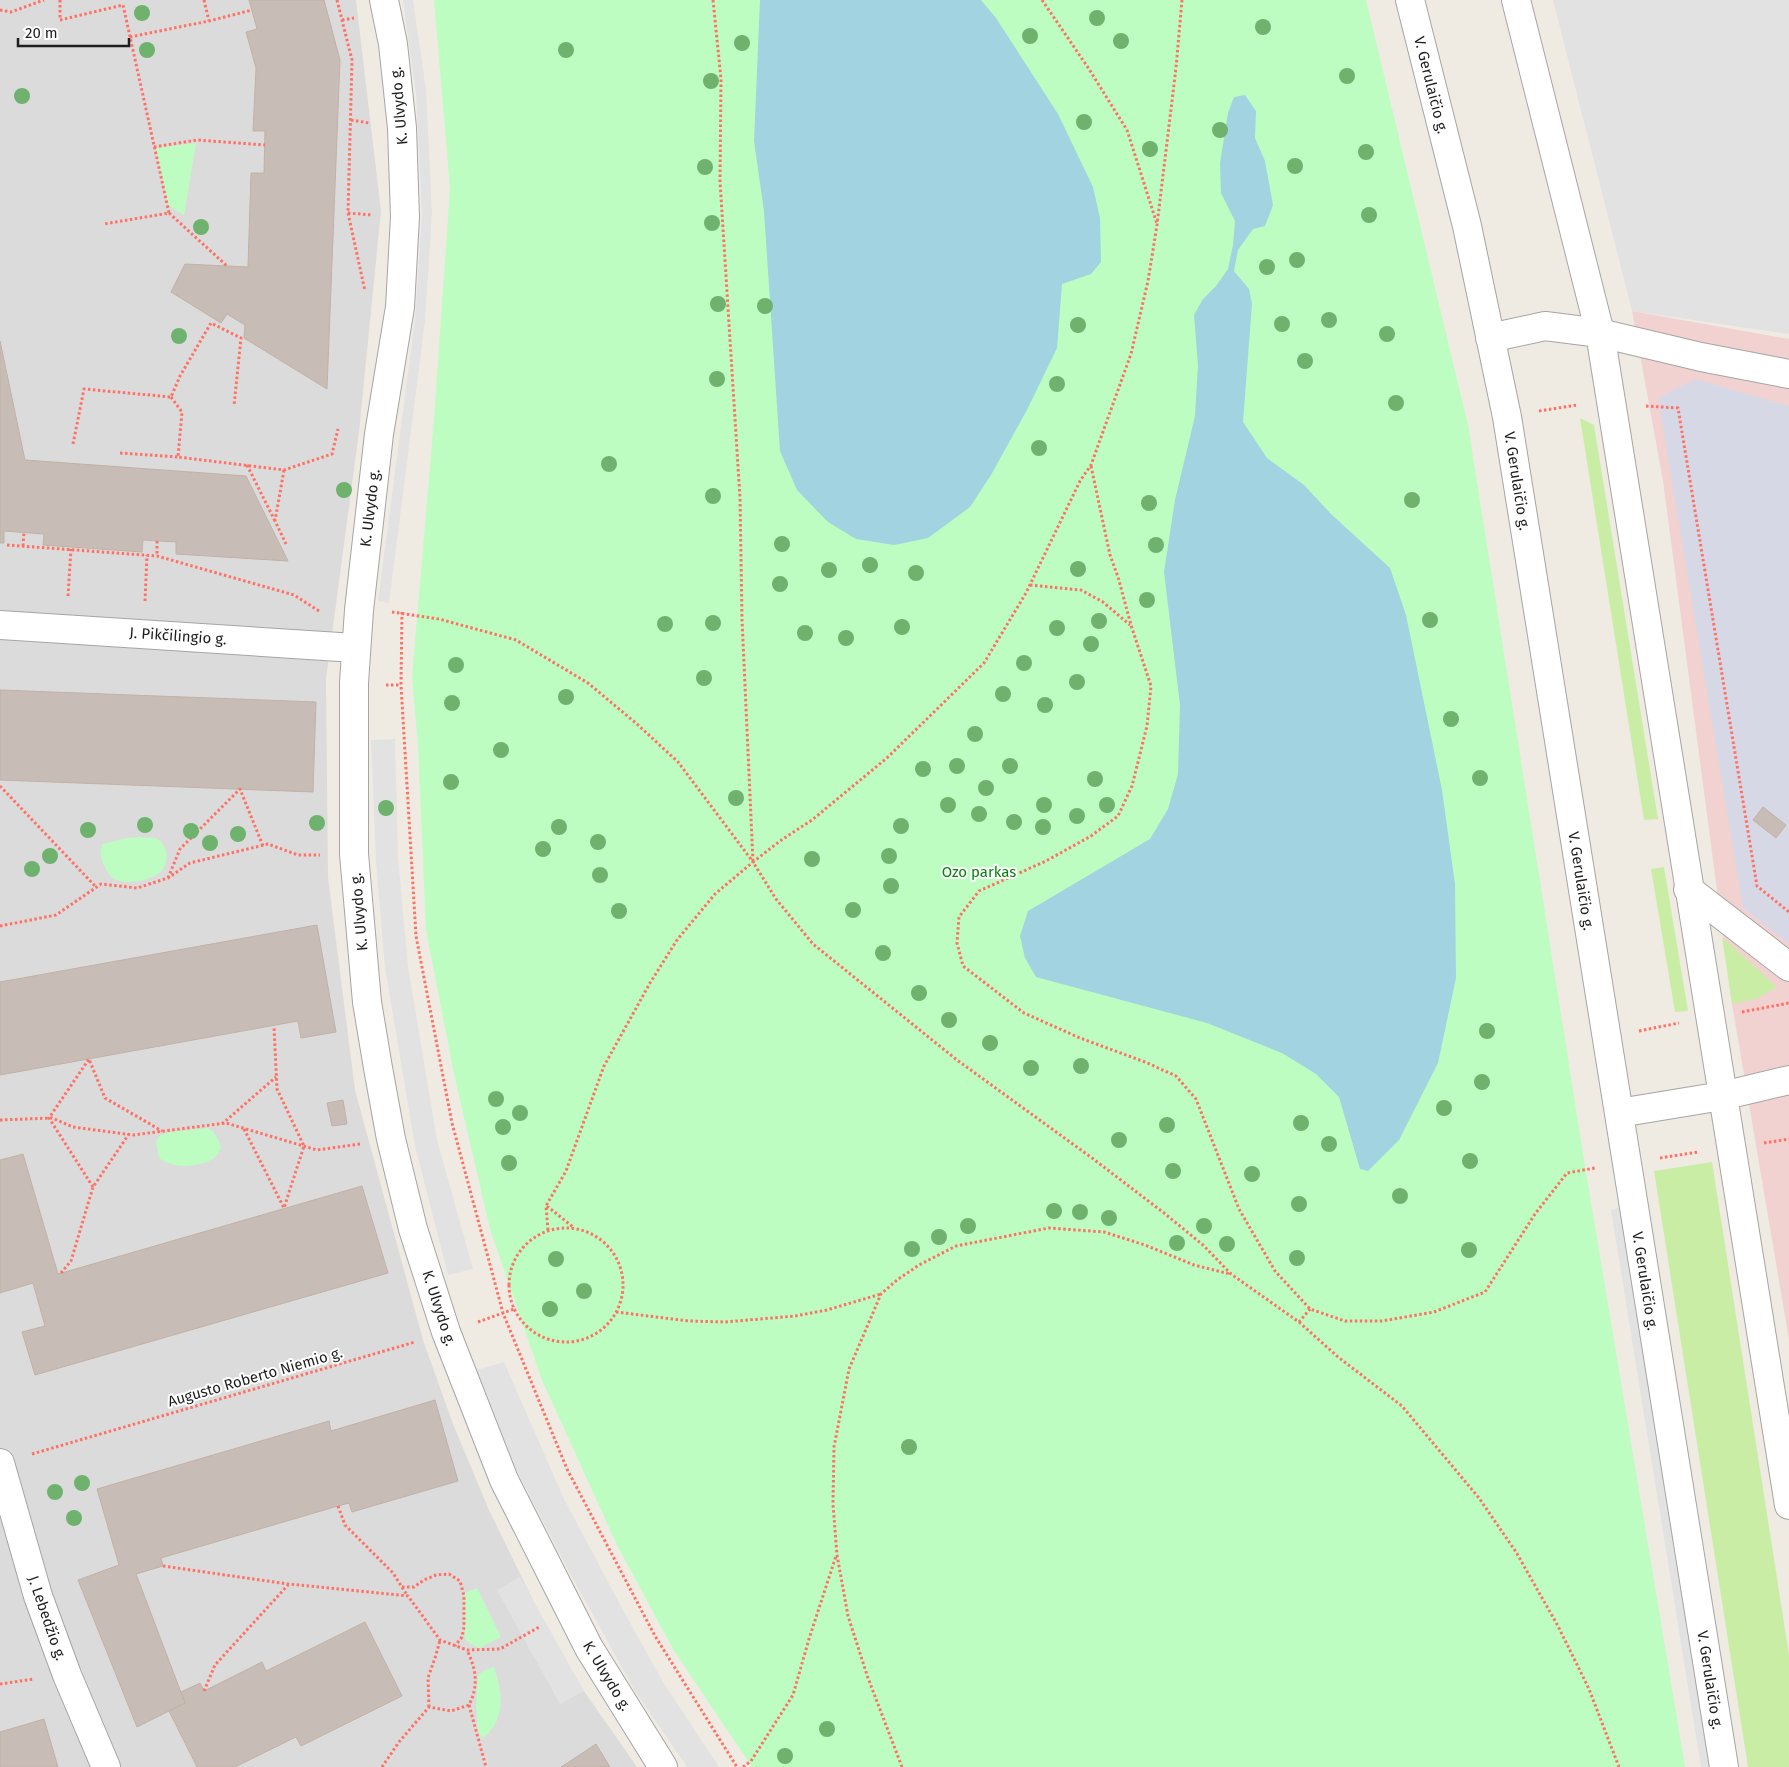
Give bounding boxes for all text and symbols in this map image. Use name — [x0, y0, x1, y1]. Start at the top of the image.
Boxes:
scale bar — [18, 15, 129, 47]
text: 20 m — [25, 24, 58, 42]
street label: V. Gerulaičio g. — [1410, 35, 1452, 135]
street label: K. Ulvydo g. — [387, 66, 411, 146]
street label: V. Gerulaičio g. — [1500, 430, 1534, 532]
street label: K. Ulvydo g. — [356, 468, 384, 548]
street label: J. Pikčilingio g. — [129, 624, 227, 648]
street label: V. Gerulaičio g. — [1564, 830, 1598, 932]
park label: Ozo parkas — [942, 863, 1016, 881]
street label: K. Ulvydo g. — [347, 872, 371, 952]
street label: V. Gerulaičio g. — [1628, 1230, 1662, 1332]
street label: K. Ulvydo g. — [418, 1268, 460, 1348]
street label: Augusto Roberto Niemio g. — [166, 1343, 344, 1411]
street label: J. Lebedžio g. — [24, 1573, 70, 1663]
street label: V. Gerulaičio g. — [1693, 1629, 1727, 1731]
street label: K. Ulvydo g. — [579, 1638, 635, 1714]

